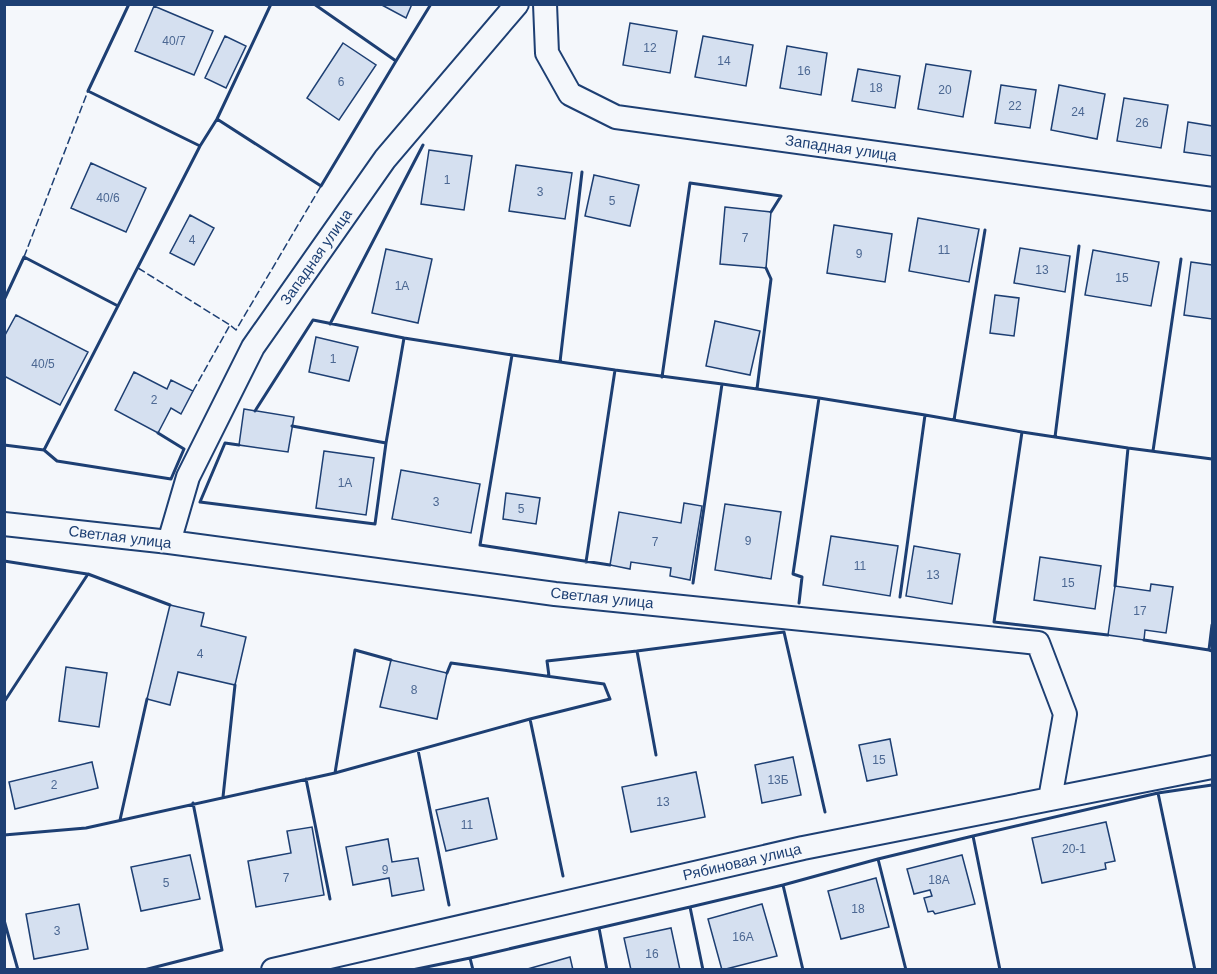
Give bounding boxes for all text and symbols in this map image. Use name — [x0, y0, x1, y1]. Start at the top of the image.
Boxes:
house number: 40/7 — [162, 34, 186, 48]
house number: 12 — [643, 41, 657, 55]
house number: 14 — [717, 54, 731, 68]
house number: 16 — [797, 64, 811, 78]
house number: 6 — [338, 75, 345, 89]
house number: 18 — [869, 81, 883, 95]
house number: 20 — [938, 83, 952, 97]
house number: 22 — [1008, 99, 1022, 113]
house number: 24 — [1071, 105, 1085, 119]
house number: 26 — [1135, 116, 1149, 130]
street label: Западная улица — [784, 131, 899, 164]
house number: 1 — [444, 173, 451, 187]
house number: 3 — [537, 185, 544, 199]
house number: 40/6 — [96, 191, 120, 205]
house number: 5 — [609, 194, 616, 208]
street label: Западная улица — [276, 205, 355, 308]
house number: 7 — [742, 231, 749, 245]
house number: 4 — [189, 233, 196, 247]
house number: 11 — [938, 243, 951, 257]
house number: 9 — [856, 247, 863, 261]
house number: 13 — [1035, 263, 1049, 277]
house number: 15 — [1115, 271, 1129, 285]
house number: 1А — [395, 279, 409, 293]
house number: 1 — [330, 352, 337, 366]
house number: 40/5 — [31, 357, 55, 371]
house number: 2 — [151, 393, 158, 407]
house number: 1А — [338, 476, 352, 490]
house number: 3 — [433, 495, 440, 509]
house number: 5 — [518, 502, 525, 516]
street label: Светлая улица — [68, 522, 173, 551]
house number: 9 — [745, 534, 752, 548]
house number: 7 — [652, 535, 659, 549]
house number: 11 — [854, 559, 867, 573]
house number: 13 — [926, 568, 940, 582]
house number: 15 — [1061, 576, 1075, 590]
street label: Светлая улица — [550, 584, 655, 611]
house number: 17 — [1133, 604, 1147, 618]
house number: 4 — [197, 647, 204, 661]
house number: 8 — [411, 683, 418, 697]
house number: 15 — [872, 753, 886, 767]
house number: 13Б — [767, 773, 789, 787]
house number: 2 — [51, 778, 58, 792]
house number: 13 — [656, 795, 670, 809]
house number: 11 — [461, 818, 474, 832]
street label: Рябиновая улица — [681, 839, 803, 883]
house number: 20-1 — [1062, 842, 1086, 856]
house number: 9 — [382, 863, 389, 877]
house number: 7 — [283, 871, 290, 885]
house number: 18А — [928, 873, 950, 887]
house number: 5 — [163, 876, 170, 890]
house number: 18 — [851, 902, 865, 916]
house number: 3 — [54, 924, 61, 938]
house number: 16А — [732, 930, 754, 944]
house number: 16 — [645, 947, 659, 961]

